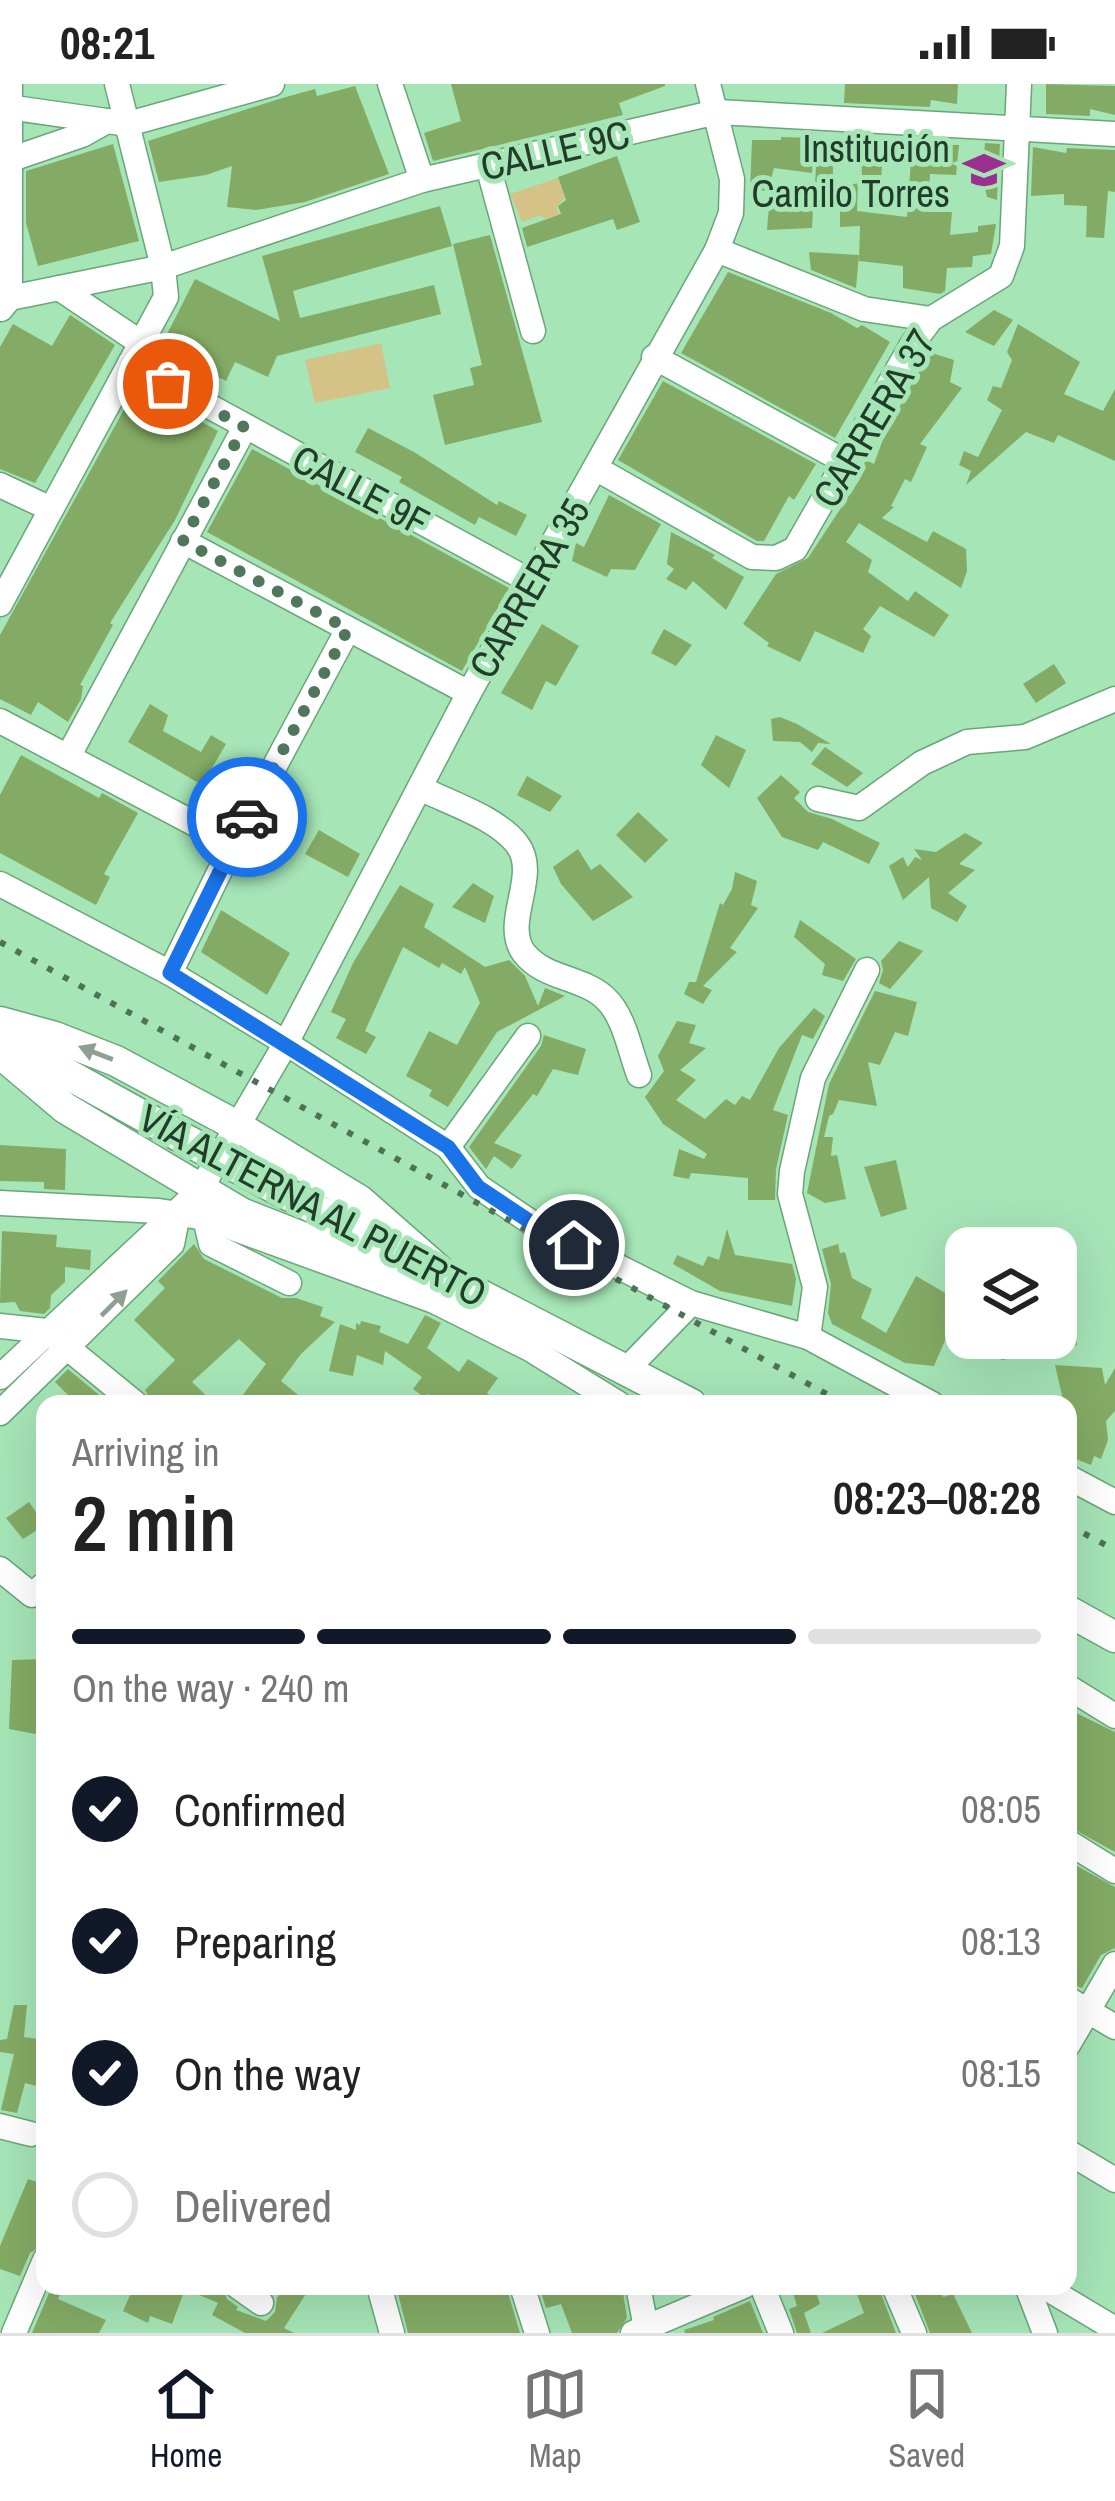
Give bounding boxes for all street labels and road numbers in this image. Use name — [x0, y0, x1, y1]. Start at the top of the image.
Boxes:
street label: CALLE 9C — [476, 108, 634, 192]
street label: CARRERA 37 — [800, 319, 948, 517]
street label: CALLE 9F — [284, 432, 438, 548]
street label: CARRERA 35 — [457, 489, 601, 687]
street label: VÍA ALTERNA AL PUERTO — [130, 1091, 496, 1319]

